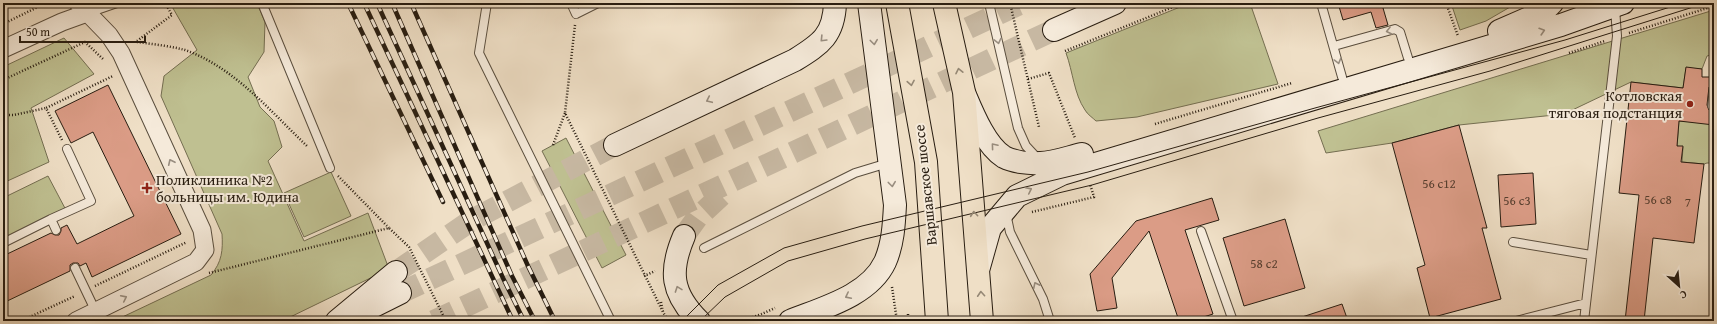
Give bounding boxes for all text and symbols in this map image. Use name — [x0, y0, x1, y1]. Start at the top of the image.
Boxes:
scale bar — [20, 18, 145, 44]
text: 50 m — [26, 23, 50, 40]
one-way arrow — [1385, 26, 1392, 35]
one-way arrow — [1539, 27, 1546, 36]
one-way arrow — [820, 34, 828, 42]
one-way arrow — [993, 38, 1001, 44]
one-way arrow — [869, 39, 878, 45]
one-way arrow — [1333, 58, 1342, 65]
one-way arrow — [956, 68, 964, 74]
one-way arrow — [906, 80, 915, 86]
place label: Котловская тяговая подстанция — [1549, 85, 1682, 123]
one-way arrow — [706, 95, 714, 103]
marker: Котловская тяговая подстанция — [1685, 99, 1695, 109]
street label: Варшавское шоссе — [908, 124, 942, 246]
one-way arrow — [991, 143, 998, 151]
one-way arrow — [168, 159, 176, 166]
place label: Поликлиника №2 больницы им. Юдина — [156, 169, 300, 207]
house number: 56 с12 — [1422, 174, 1456, 193]
one-way arrow — [887, 181, 896, 188]
marker: Поликлиника №2 больницы им. Юдина — [141, 182, 153, 194]
one-way arrow — [1024, 187, 1032, 195]
house number: 56 с8 — [1644, 190, 1672, 209]
house number: 56 с3 — [1503, 191, 1531, 210]
house number: 7 — [1685, 193, 1691, 212]
one-way arrow — [970, 211, 979, 217]
house number: 58 с2 — [1250, 254, 1278, 273]
north arrow — [1659, 266, 1699, 306]
one-way arrow — [1033, 281, 1041, 289]
one-way arrow — [675, 286, 683, 293]
text: С — [1677, 286, 1690, 303]
one-way arrow — [845, 291, 853, 299]
one-way arrow — [976, 291, 985, 297]
one-way arrow — [119, 295, 127, 303]

